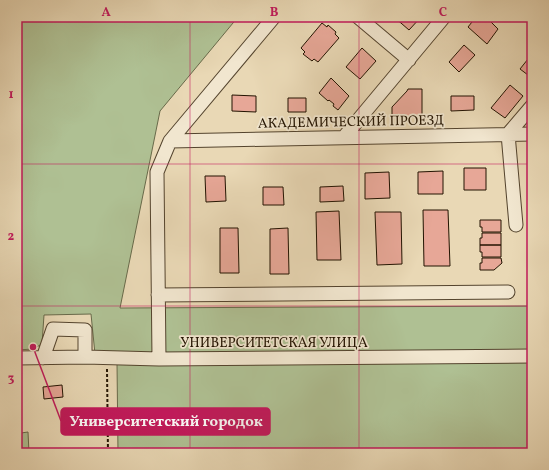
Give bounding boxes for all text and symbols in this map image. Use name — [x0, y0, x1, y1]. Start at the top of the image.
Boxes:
text: A — [101, 4, 111, 22]
text: B — [270, 4, 279, 22]
text: C — [439, 4, 447, 22]
text: 1 — [8, 86, 14, 104]
street label: АКАДЕМИЧЕСКИЙ ПРОЕЗД — [258, 110, 444, 134]
text: 2 — [8, 228, 15, 246]
street label: УНИВЕРСИТЕТСКАЯ УЛИЦА — [180, 334, 368, 353]
text: 3 — [8, 370, 15, 388]
callout: Университетский городок — [61, 408, 270, 435]
text: Университетский городок — [69, 412, 263, 433]

